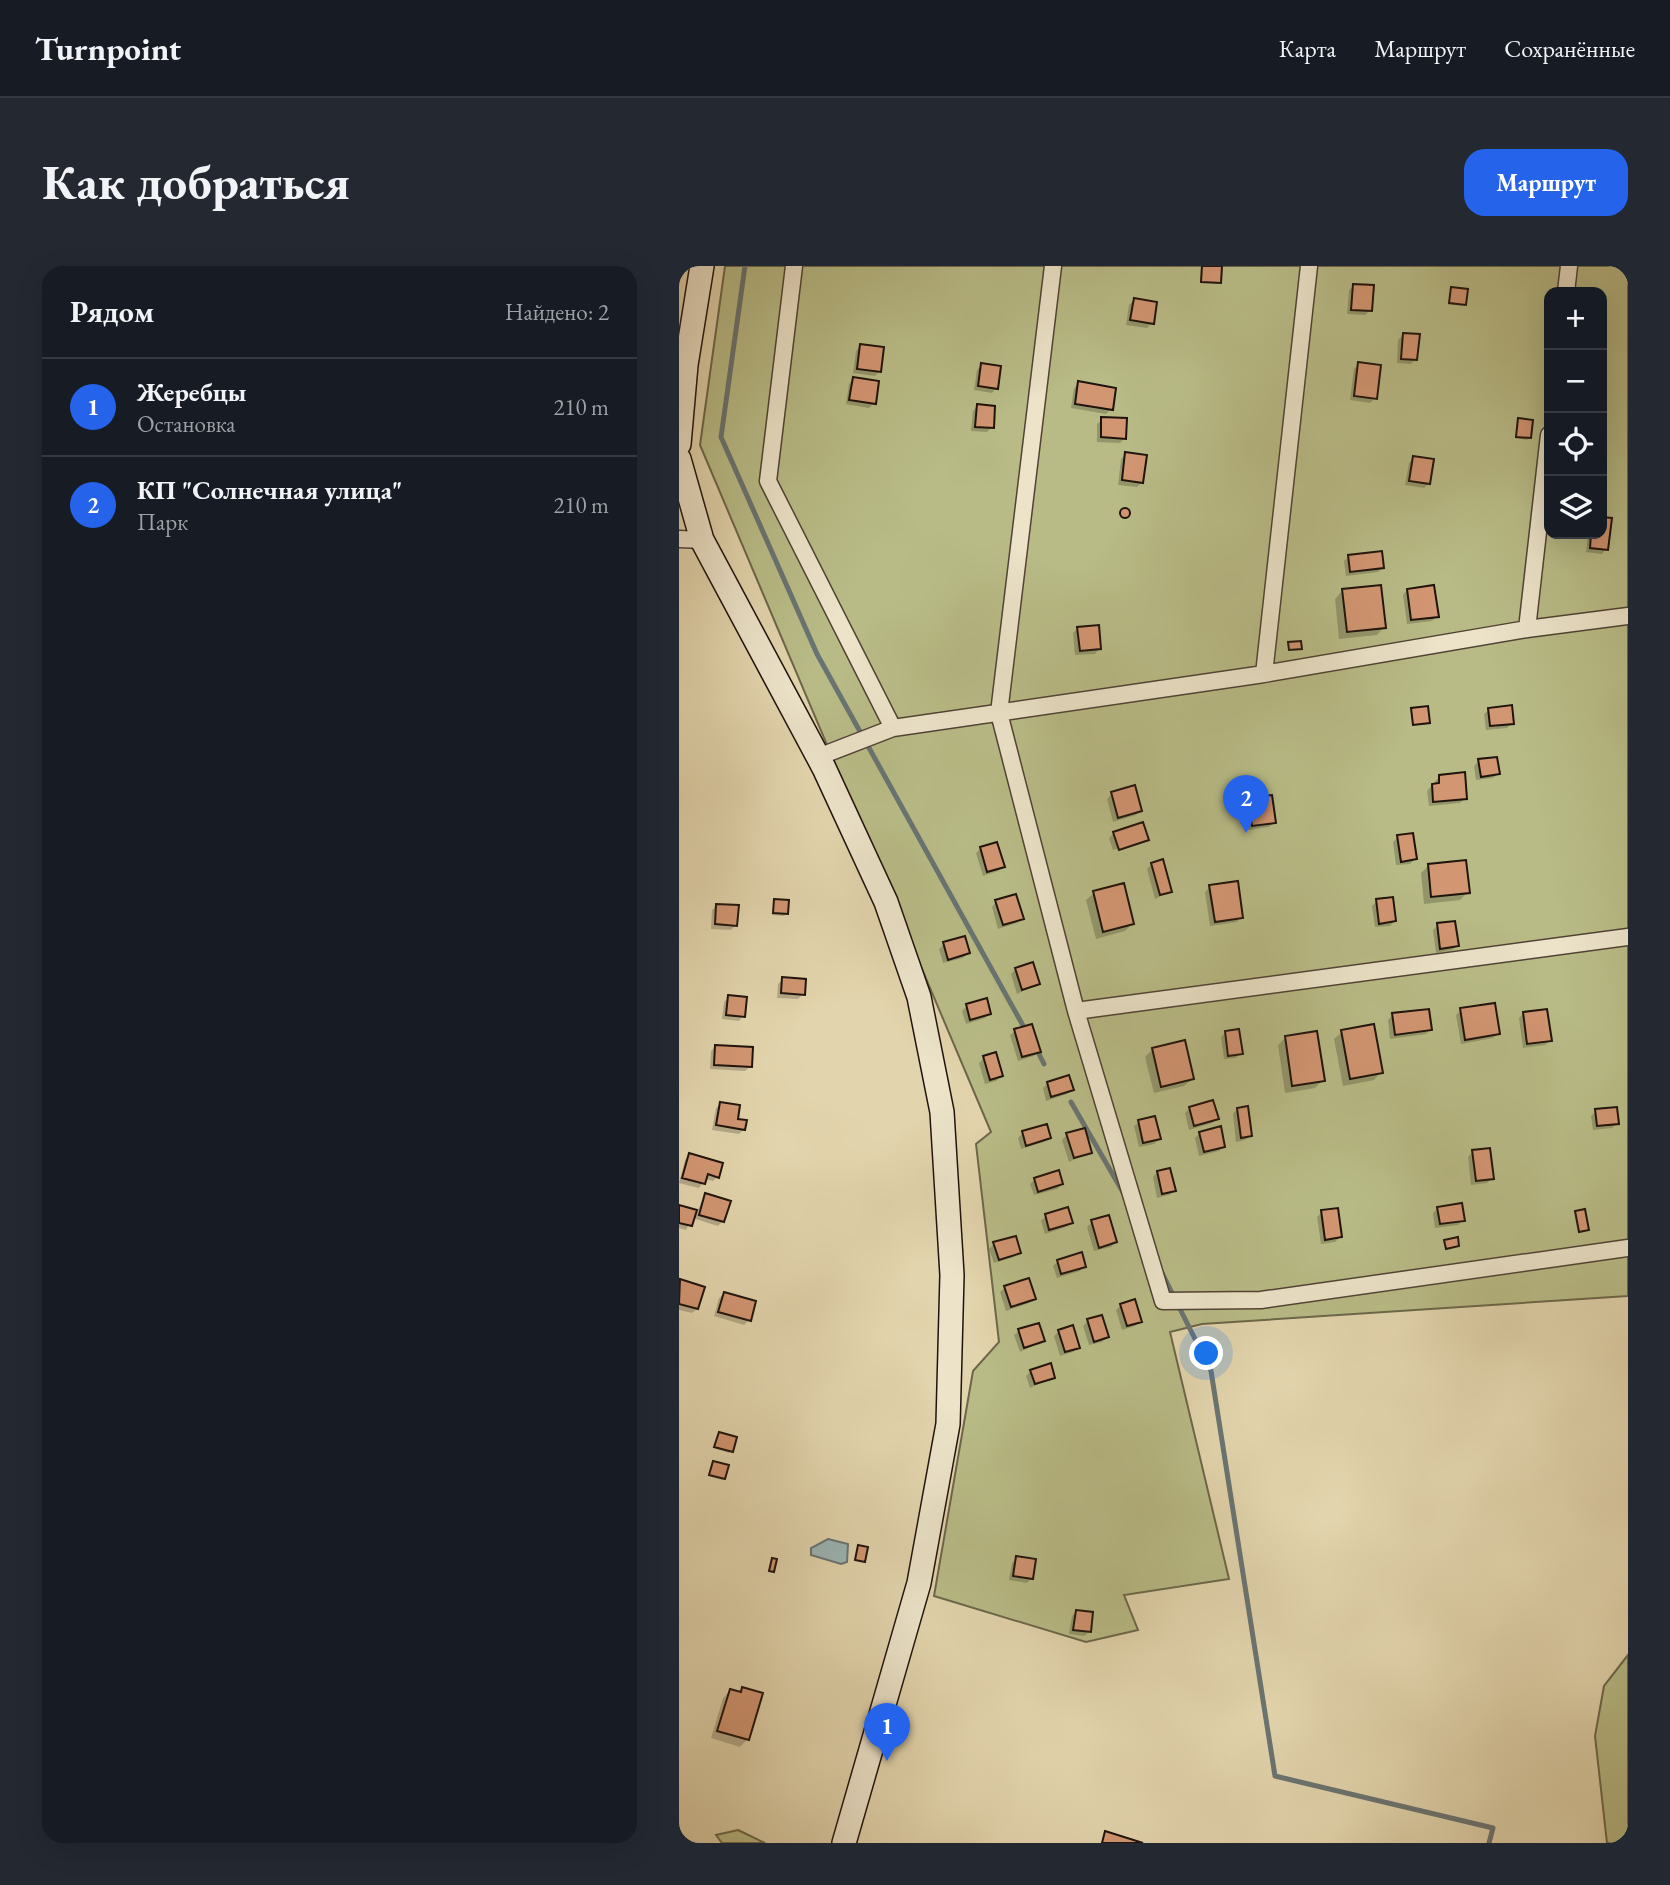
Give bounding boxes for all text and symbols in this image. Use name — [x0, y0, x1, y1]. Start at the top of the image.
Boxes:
text: Turnpoint — [35, 27, 181, 70]
text: Карта — [1279, 33, 1336, 64]
text: Маршрут — [1374, 33, 1466, 64]
text: Сохранённые — [1504, 33, 1635, 64]
button: Маршрут — [1464, 149, 1628, 216]
text: Как добраться — [42, 150, 350, 214]
map controls — [1544, 287, 1607, 539]
button: + — [1544, 287, 1607, 350]
text: Рядом — [70, 292, 154, 331]
text: Найдено: 2 — [505, 297, 609, 327]
button: − — [1544, 350, 1607, 413]
text: Жеребцы — [137, 375, 247, 409]
text: 1 — [87, 392, 99, 422]
text: 210 m — [553, 392, 609, 422]
text: Остановка — [137, 409, 235, 439]
button: locate — [1544, 413, 1607, 476]
text: КП "Солнечная улица" — [137, 473, 402, 507]
button: layers — [1544, 476, 1607, 539]
text: 2 — [87, 490, 99, 520]
text: 210 m — [553, 490, 609, 520]
text: Парк — [137, 507, 188, 537]
pin: 2 — [1223, 775, 1269, 833]
your location — [1189, 1336, 1223, 1370]
pin: 1 — [864, 1703, 910, 1761]

